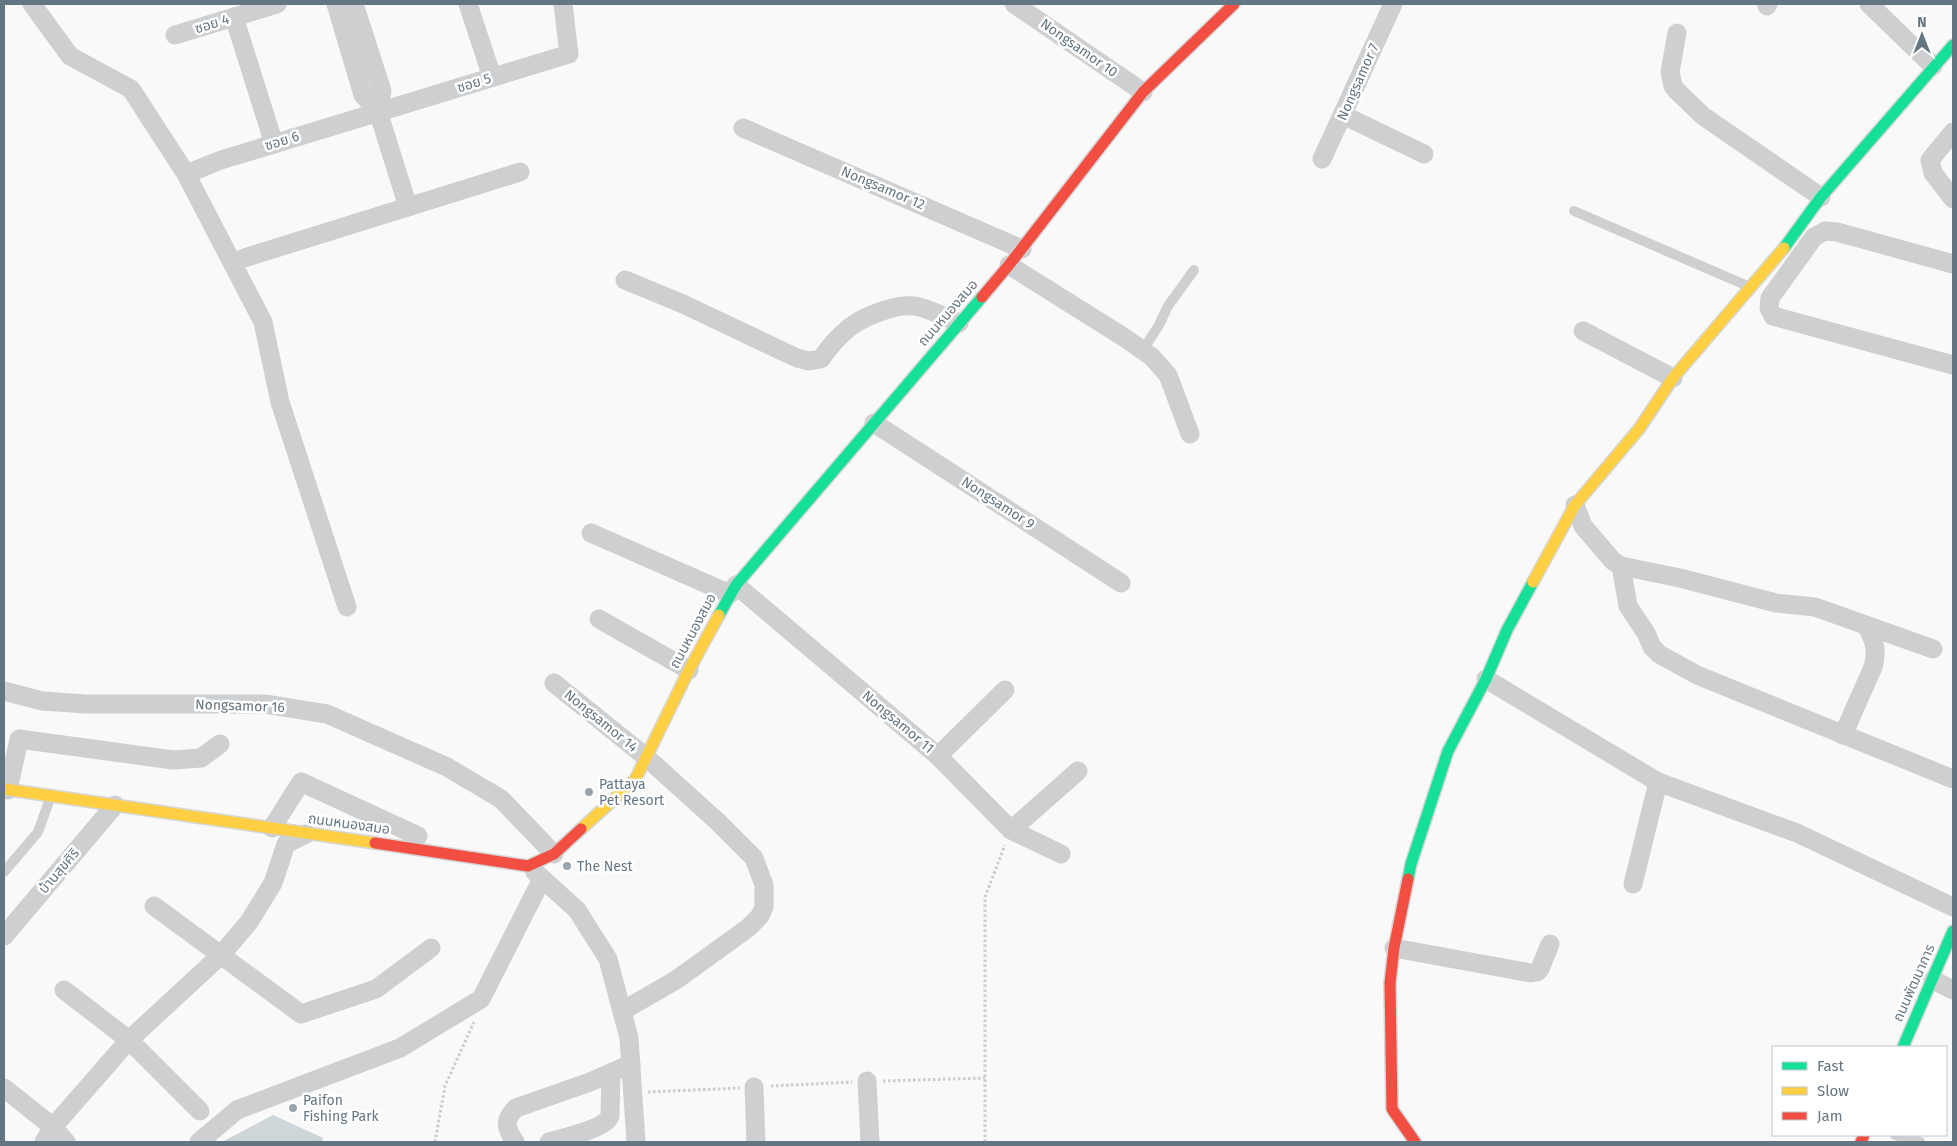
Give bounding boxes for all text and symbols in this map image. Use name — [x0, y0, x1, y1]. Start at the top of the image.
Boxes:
north arrow — [1897, 10, 1947, 60]
street label: ซอย 4 — [193, 11, 232, 37]
text: N — [1917, 14, 1927, 31]
street label: Nongsamor 10 — [1037, 15, 1121, 81]
street label: Nongsamor 7 — [1333, 41, 1383, 123]
street label: ซอย 5 — [455, 70, 493, 96]
street label: ซอย 6 — [263, 128, 301, 154]
street label: Nongsamor 12 — [839, 163, 928, 213]
street label: ถนนหนองสมอ — [914, 276, 982, 350]
street label: Nongsamor 9 — [958, 473, 1038, 533]
street label: ถนนหนองสมอ — [666, 591, 720, 671]
street label: Nongsamor 14 — [561, 686, 642, 756]
street label: Nongsamor 11 — [859, 687, 937, 757]
street label: Nongsamor 16 — [195, 696, 285, 716]
place label: Pattaya Pet Resort — [599, 776, 665, 809]
marker: Pattaya Pet Resort — [583, 786, 595, 798]
street label: ถนนหนองสมอ — [307, 810, 391, 838]
street label: บ้านสุขศิริ — [35, 845, 83, 897]
place label: The Nest — [577, 858, 634, 875]
marker: The Nest — [561, 860, 573, 872]
street label: ถนนพัฒนาการ — [1889, 941, 1939, 1024]
legend — [1772, 1046, 1947, 1136]
text: Fast — [1817, 1057, 1844, 1075]
text: Slow — [1817, 1082, 1849, 1100]
place label: Paifon Fishing Park — [303, 1092, 380, 1125]
marker: Paifon Fishing Park — [287, 1102, 299, 1114]
text: Jam — [1817, 1107, 1843, 1125]

